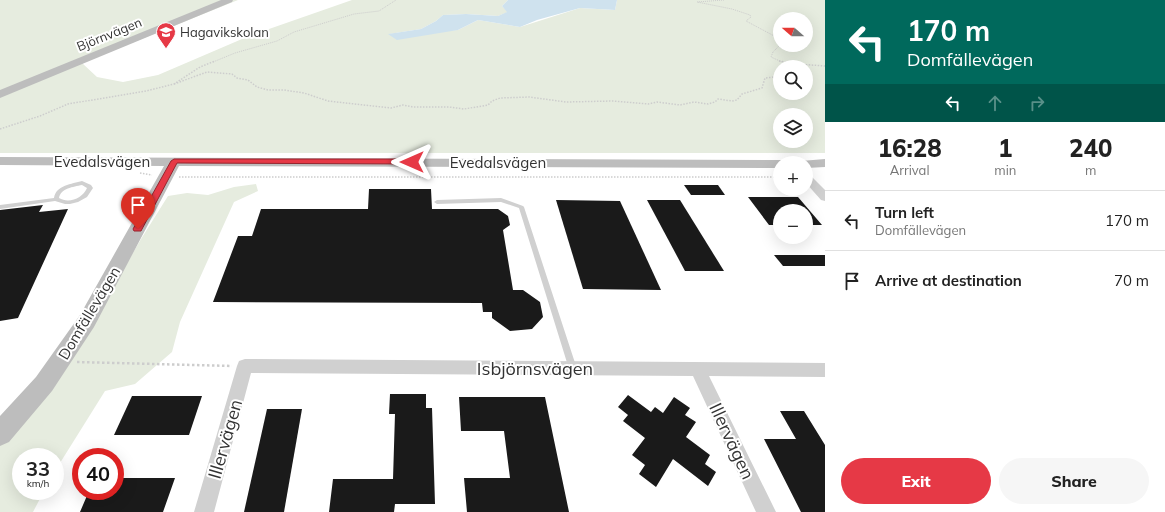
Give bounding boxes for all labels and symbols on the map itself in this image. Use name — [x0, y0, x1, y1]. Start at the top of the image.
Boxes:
north arrow — [773, 12, 813, 52]
street label: Björnvägen — [74, 14, 144, 54]
school or university icon: Hagavikskolan — [155, 21, 177, 49]
place label: Hagavikskolan — [180, 24, 269, 40]
position arrow — [391, 141, 433, 183]
street label: Evedalsvägen — [54, 152, 150, 171]
street label: Evedalsvägen — [450, 153, 546, 172]
pin — [121, 188, 155, 229]
street label: Domfällevägen — [54, 263, 124, 363]
street label: Isbjörnsvägen — [477, 357, 593, 380]
street label: Illervägen — [203, 397, 247, 481]
street label: Illervägen — [704, 399, 760, 483]
speed limit sign: 40 — [72, 448, 124, 500]

